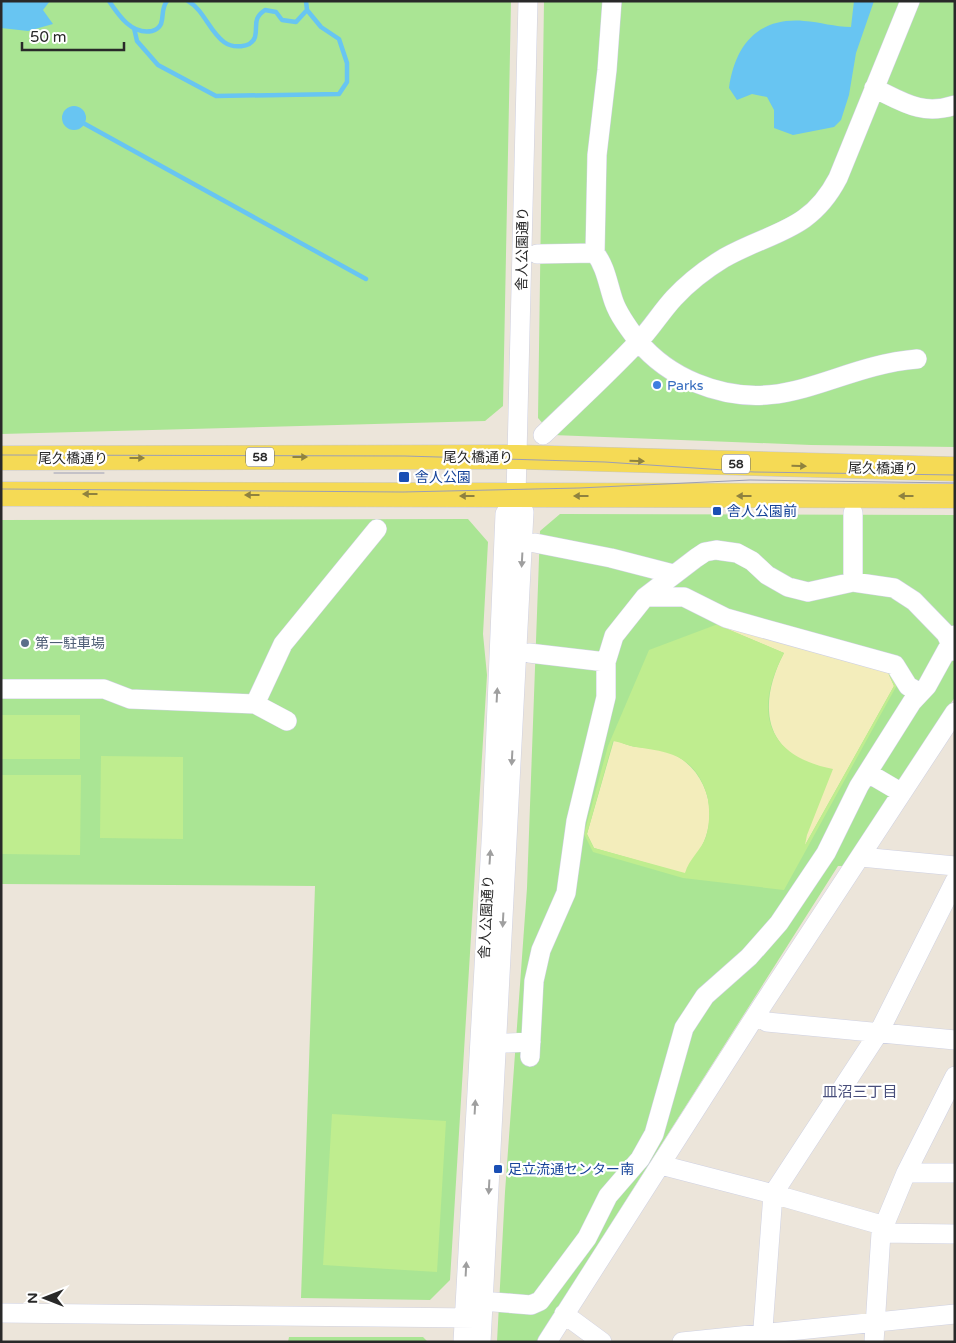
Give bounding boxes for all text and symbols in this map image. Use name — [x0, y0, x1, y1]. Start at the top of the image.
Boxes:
scale bar — [22, 20, 125, 52]
text: 50 m — [30, 28, 67, 46]
street label: 舎人公園通り — [513, 207, 532, 291]
place label: Parks — [667, 377, 704, 394]
marker: Parks — [651, 379, 663, 391]
road number: 58 — [246, 448, 274, 467]
street label: 尾久橋通り — [443, 449, 513, 466]
street label: 尾久橋通り — [38, 450, 108, 467]
one-way arrow — [292, 453, 308, 461]
one-way arrow — [130, 454, 146, 462]
road number: 58 — [722, 454, 750, 474]
one-way arrow — [629, 457, 645, 465]
street label: 尾久橋通り — [848, 459, 918, 478]
one-way arrow — [791, 462, 807, 470]
place label: 舎人公園 — [415, 469, 471, 486]
marker: 舎人公園 — [397, 470, 411, 484]
one-way arrow — [82, 490, 98, 498]
one-way arrow — [244, 491, 260, 499]
one-way arrow — [459, 492, 475, 500]
one-way arrow — [573, 492, 589, 500]
one-way arrow — [735, 492, 751, 500]
one-way arrow — [898, 492, 914, 500]
place label: 舎人公園前 — [727, 503, 797, 520]
marker: 舎人公園前 — [711, 505, 723, 517]
one-way arrow — [517, 553, 525, 569]
place label: 第一駐車場 — [35, 635, 105, 652]
marker: 第一駐車場 — [19, 637, 31, 649]
one-way arrow — [494, 686, 502, 702]
one-way arrow — [507, 750, 515, 766]
one-way arrow — [486, 849, 494, 865]
street label: 舎人公園通り — [476, 875, 497, 959]
one-way arrow — [499, 912, 507, 928]
district label: 皿沼三丁目 — [822, 1083, 898, 1101]
one-way arrow — [471, 1098, 479, 1114]
place label: 足立流通センター南 — [508, 1161, 634, 1178]
marker: 足立流通センター南 — [492, 1163, 504, 1175]
one-way arrow — [484, 1179, 492, 1195]
one-way arrow — [462, 1261, 470, 1277]
north arrow — [20, 1273, 70, 1323]
text: N — [24, 1292, 41, 1304]

